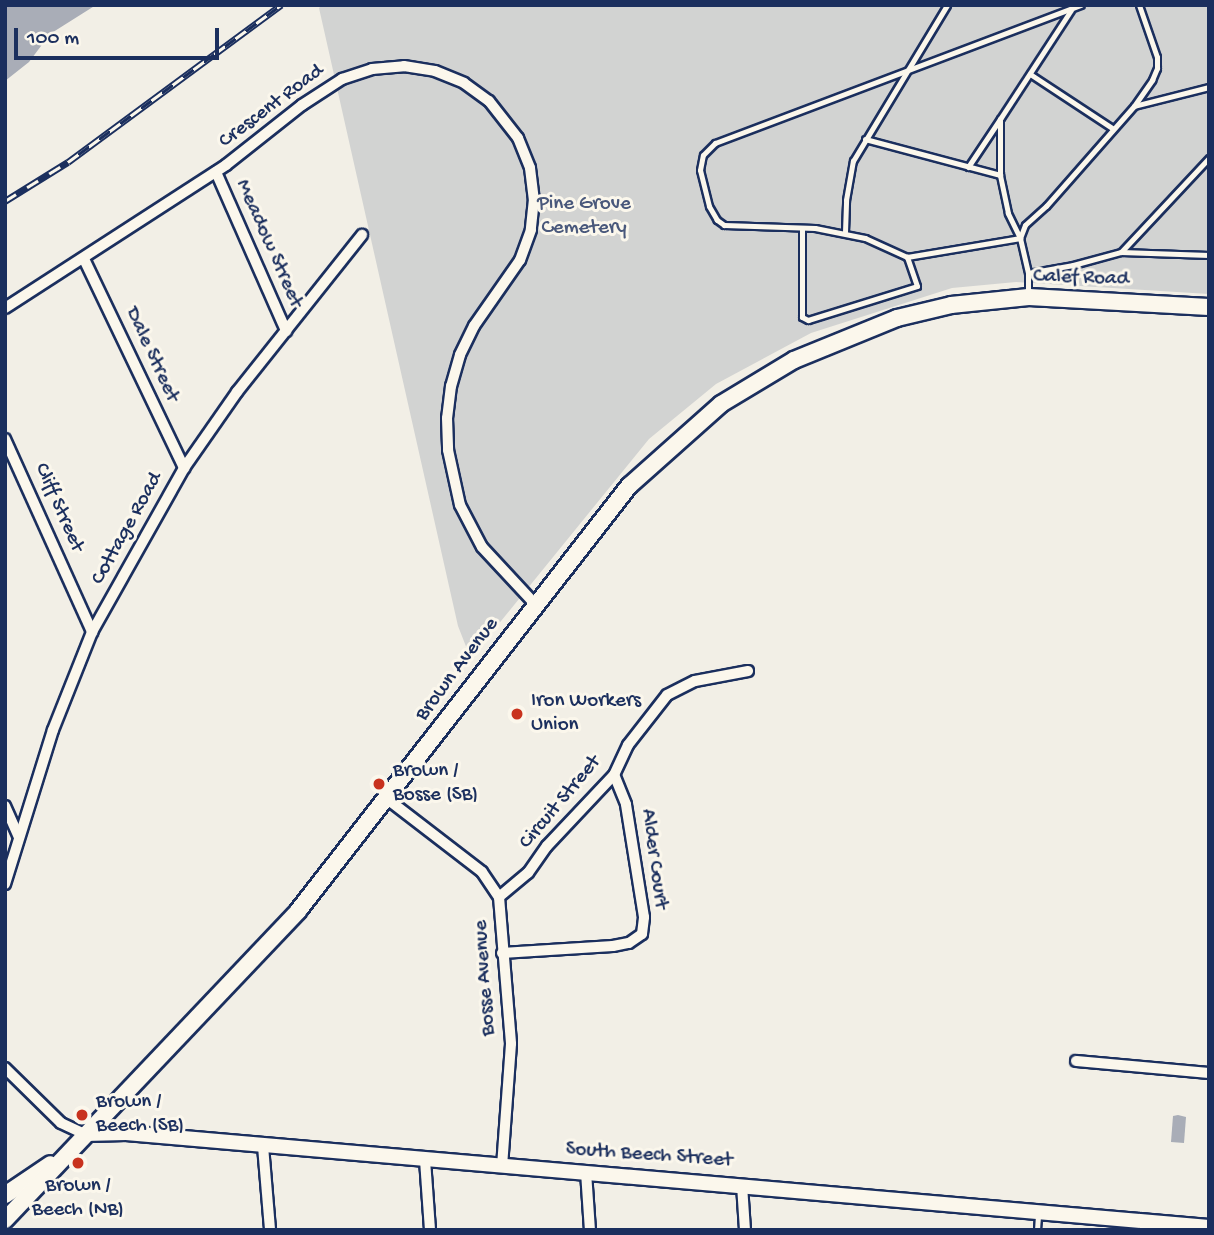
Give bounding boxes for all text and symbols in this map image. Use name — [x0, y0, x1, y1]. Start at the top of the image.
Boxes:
scale bar — [18, 14, 222, 58]
text: 100 m — [27, 27, 79, 52]
street label: Crescent Road — [215, 59, 329, 155]
street label: Meadow Street — [229, 176, 307, 312]
park label: Pine Grove Cemetery — [537, 192, 631, 242]
street label: Calef Road — [1033, 265, 1129, 293]
street label: Dale Street — [118, 304, 184, 406]
street label: Cliff Street — [27, 460, 89, 556]
street label: Cottage Road — [87, 468, 169, 590]
street label: Brown Avenue — [411, 613, 505, 727]
place label: Iron Workers Union — [531, 689, 641, 739]
marker: Iron Workers Union — [509, 706, 525, 722]
street label: Circuit Street — [515, 751, 607, 855]
place label: Brown / Bosse (SB) — [393, 759, 478, 809]
marker: Brown / Bosse (SB) — [371, 776, 387, 792]
street label: Alder Court — [634, 807, 672, 911]
street label: Bosse Avenue — [469, 919, 503, 1037]
place label: Brown / Beech (SB) — [96, 1090, 184, 1140]
marker: Brown / Beech (SB) — [74, 1107, 90, 1123]
street label: South Beech Street — [565, 1138, 733, 1174]
marker: Brown / Beech (NB) — [70, 1155, 86, 1171]
place label: Brown / Beech (NB) — [32, 1174, 124, 1224]

